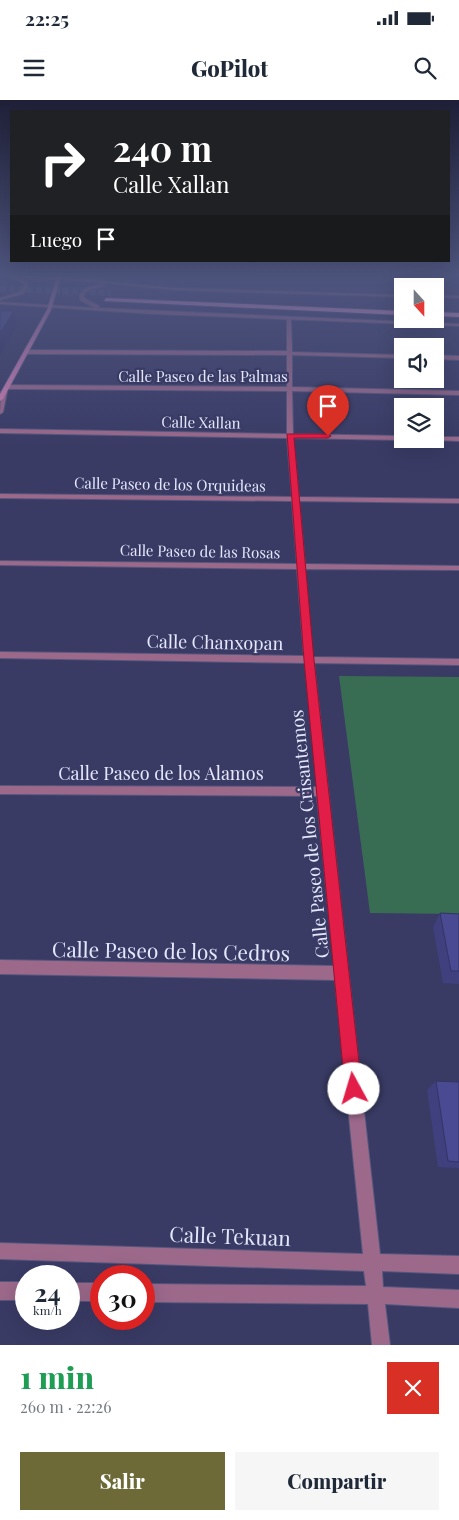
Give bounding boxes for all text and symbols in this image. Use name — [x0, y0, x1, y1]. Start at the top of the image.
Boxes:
text: 22:25 — [25, 5, 69, 31]
text: GoPilot — [191, 53, 268, 83]
icon: menu — [20, 54, 48, 82]
icon: search — [411, 54, 439, 82]
text: 240 m — [113, 124, 212, 171]
icon: right — [30, 130, 95, 195]
text: Calle Xallan — [113, 169, 229, 199]
icon: arrive — [92, 225, 120, 253]
text: Luego — [30, 226, 82, 252]
north arrow — [394, 278, 444, 328]
map controls — [394, 278, 444, 448]
button: sound — [394, 338, 444, 388]
street label: Calle Paseo de las Palmas — [118, 366, 288, 386]
pin — [307, 385, 349, 436]
icon: arrive — [314, 392, 342, 420]
button: layers — [394, 398, 444, 448]
street label: Calle Xallan — [161, 411, 241, 433]
street label: Calle Paseo de los Orquideas — [74, 472, 266, 496]
street label: Calle Paseo de las Rosas — [120, 540, 280, 562]
street label: Calle Chanxopan — [146, 629, 284, 655]
street label: Calle Paseo de los Crisantemos — [284, 709, 334, 959]
street label: Calle Paseo de los Alamos — [58, 761, 264, 785]
street label: Calle Paseo de los Cedros — [52, 934, 290, 966]
position arrow — [327, 1062, 379, 1114]
street label: Calle Tekuan — [169, 1219, 292, 1251]
speed limit sign: 30 — [90, 1265, 155, 1330]
text: 24 — [34, 1275, 61, 1308]
text: km/h — [33, 1302, 62, 1318]
text: 1 min — [20, 1357, 94, 1397]
button: close — [387, 1362, 439, 1414]
text: 260 m · 22:26 — [20, 1396, 111, 1417]
button: Salir — [20, 1452, 225, 1510]
button: Compartir — [235, 1452, 439, 1510]

